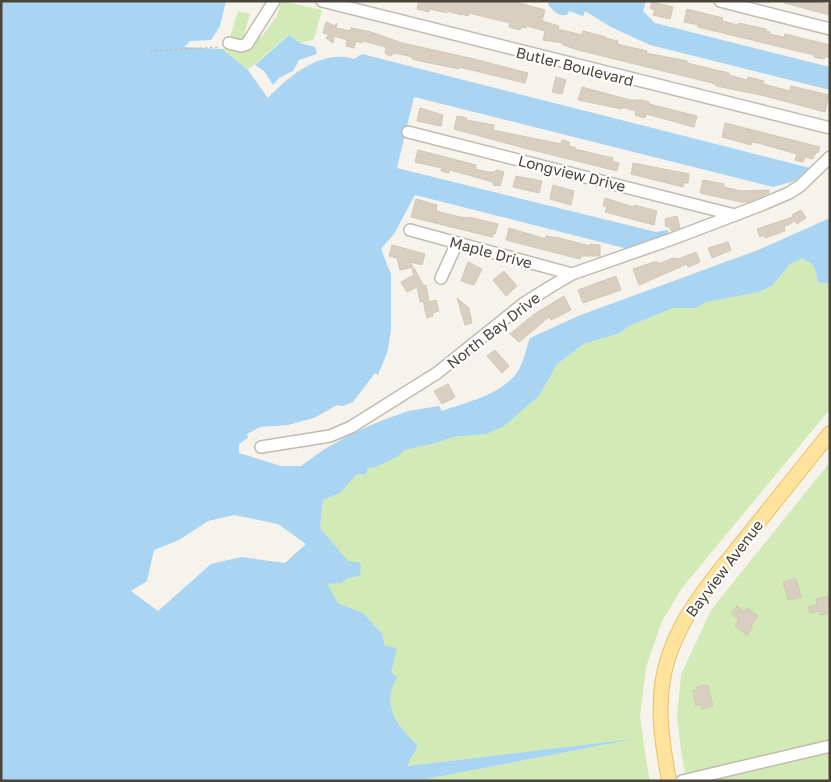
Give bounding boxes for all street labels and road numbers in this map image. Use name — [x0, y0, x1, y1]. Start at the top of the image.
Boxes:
street label: Butler Boulevard — [514, 43, 636, 89]
street label: Longview Drive — [517, 151, 628, 195]
street label: Maple Drive — [448, 232, 535, 272]
street label: North Bay Drive — [443, 288, 543, 372]
street label: Bayview Avenue — [682, 516, 767, 620]

